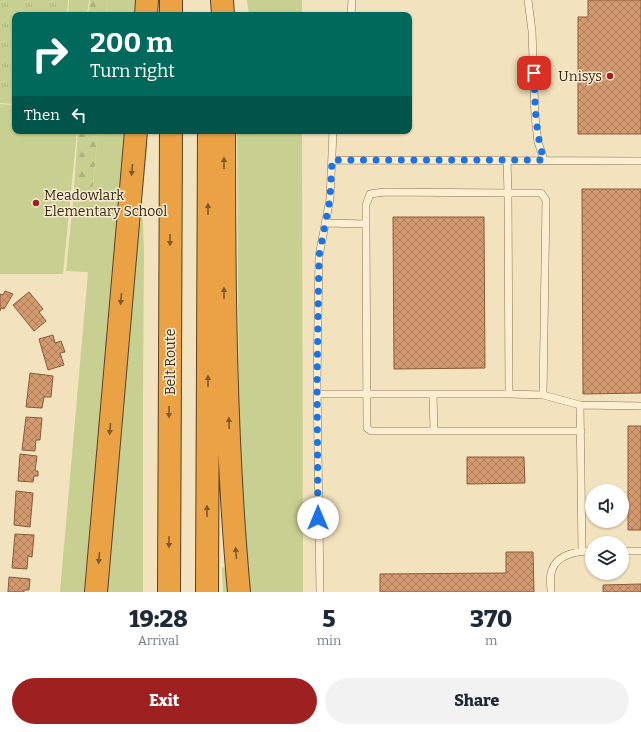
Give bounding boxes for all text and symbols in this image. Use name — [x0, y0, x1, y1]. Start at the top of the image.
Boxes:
text: 200 m — [90, 26, 173, 59]
icon: right — [24, 28, 76, 80]
pin — [517, 56, 551, 90]
text: Turn right — [90, 60, 175, 82]
icon: arrive — [523, 62, 545, 84]
place label: Unisys — [558, 68, 602, 85]
marker: Unisys — [605, 71, 615, 81]
icon: left — [68, 104, 90, 126]
text: Then — [24, 106, 60, 124]
one-way arrow — [221, 156, 227, 169]
one-way arrow — [129, 164, 135, 176]
place label: Meadowlark Elementary School — [44, 187, 167, 220]
marker: Meadowlark Elementary School — [31, 198, 41, 208]
one-way arrow — [205, 202, 211, 215]
one-way arrow — [167, 234, 173, 247]
one-way arrow — [221, 287, 228, 299]
one-way arrow — [117, 293, 124, 305]
street label: Belt Route — [162, 329, 179, 395]
one-way arrow — [205, 374, 211, 387]
one-way arrow — [166, 406, 173, 418]
one-way arrow — [225, 417, 232, 429]
one-way arrow — [107, 423, 113, 435]
map controls — [585, 484, 629, 580]
button: sound — [585, 484, 629, 528]
position arrow — [297, 497, 339, 539]
one-way arrow — [204, 504, 210, 517]
one-way arrow — [166, 536, 172, 549]
button: layers — [585, 536, 629, 580]
one-way arrow — [232, 547, 239, 559]
one-way arrow — [96, 552, 103, 564]
text: 19:28 — [129, 605, 188, 633]
text: 5 — [322, 605, 336, 633]
text: 370 — [470, 605, 512, 633]
text: Arrival — [138, 633, 179, 648]
text: min — [317, 633, 341, 648]
text: m — [485, 633, 497, 648]
button: Exit — [12, 678, 317, 724]
button: Share — [325, 678, 629, 724]

